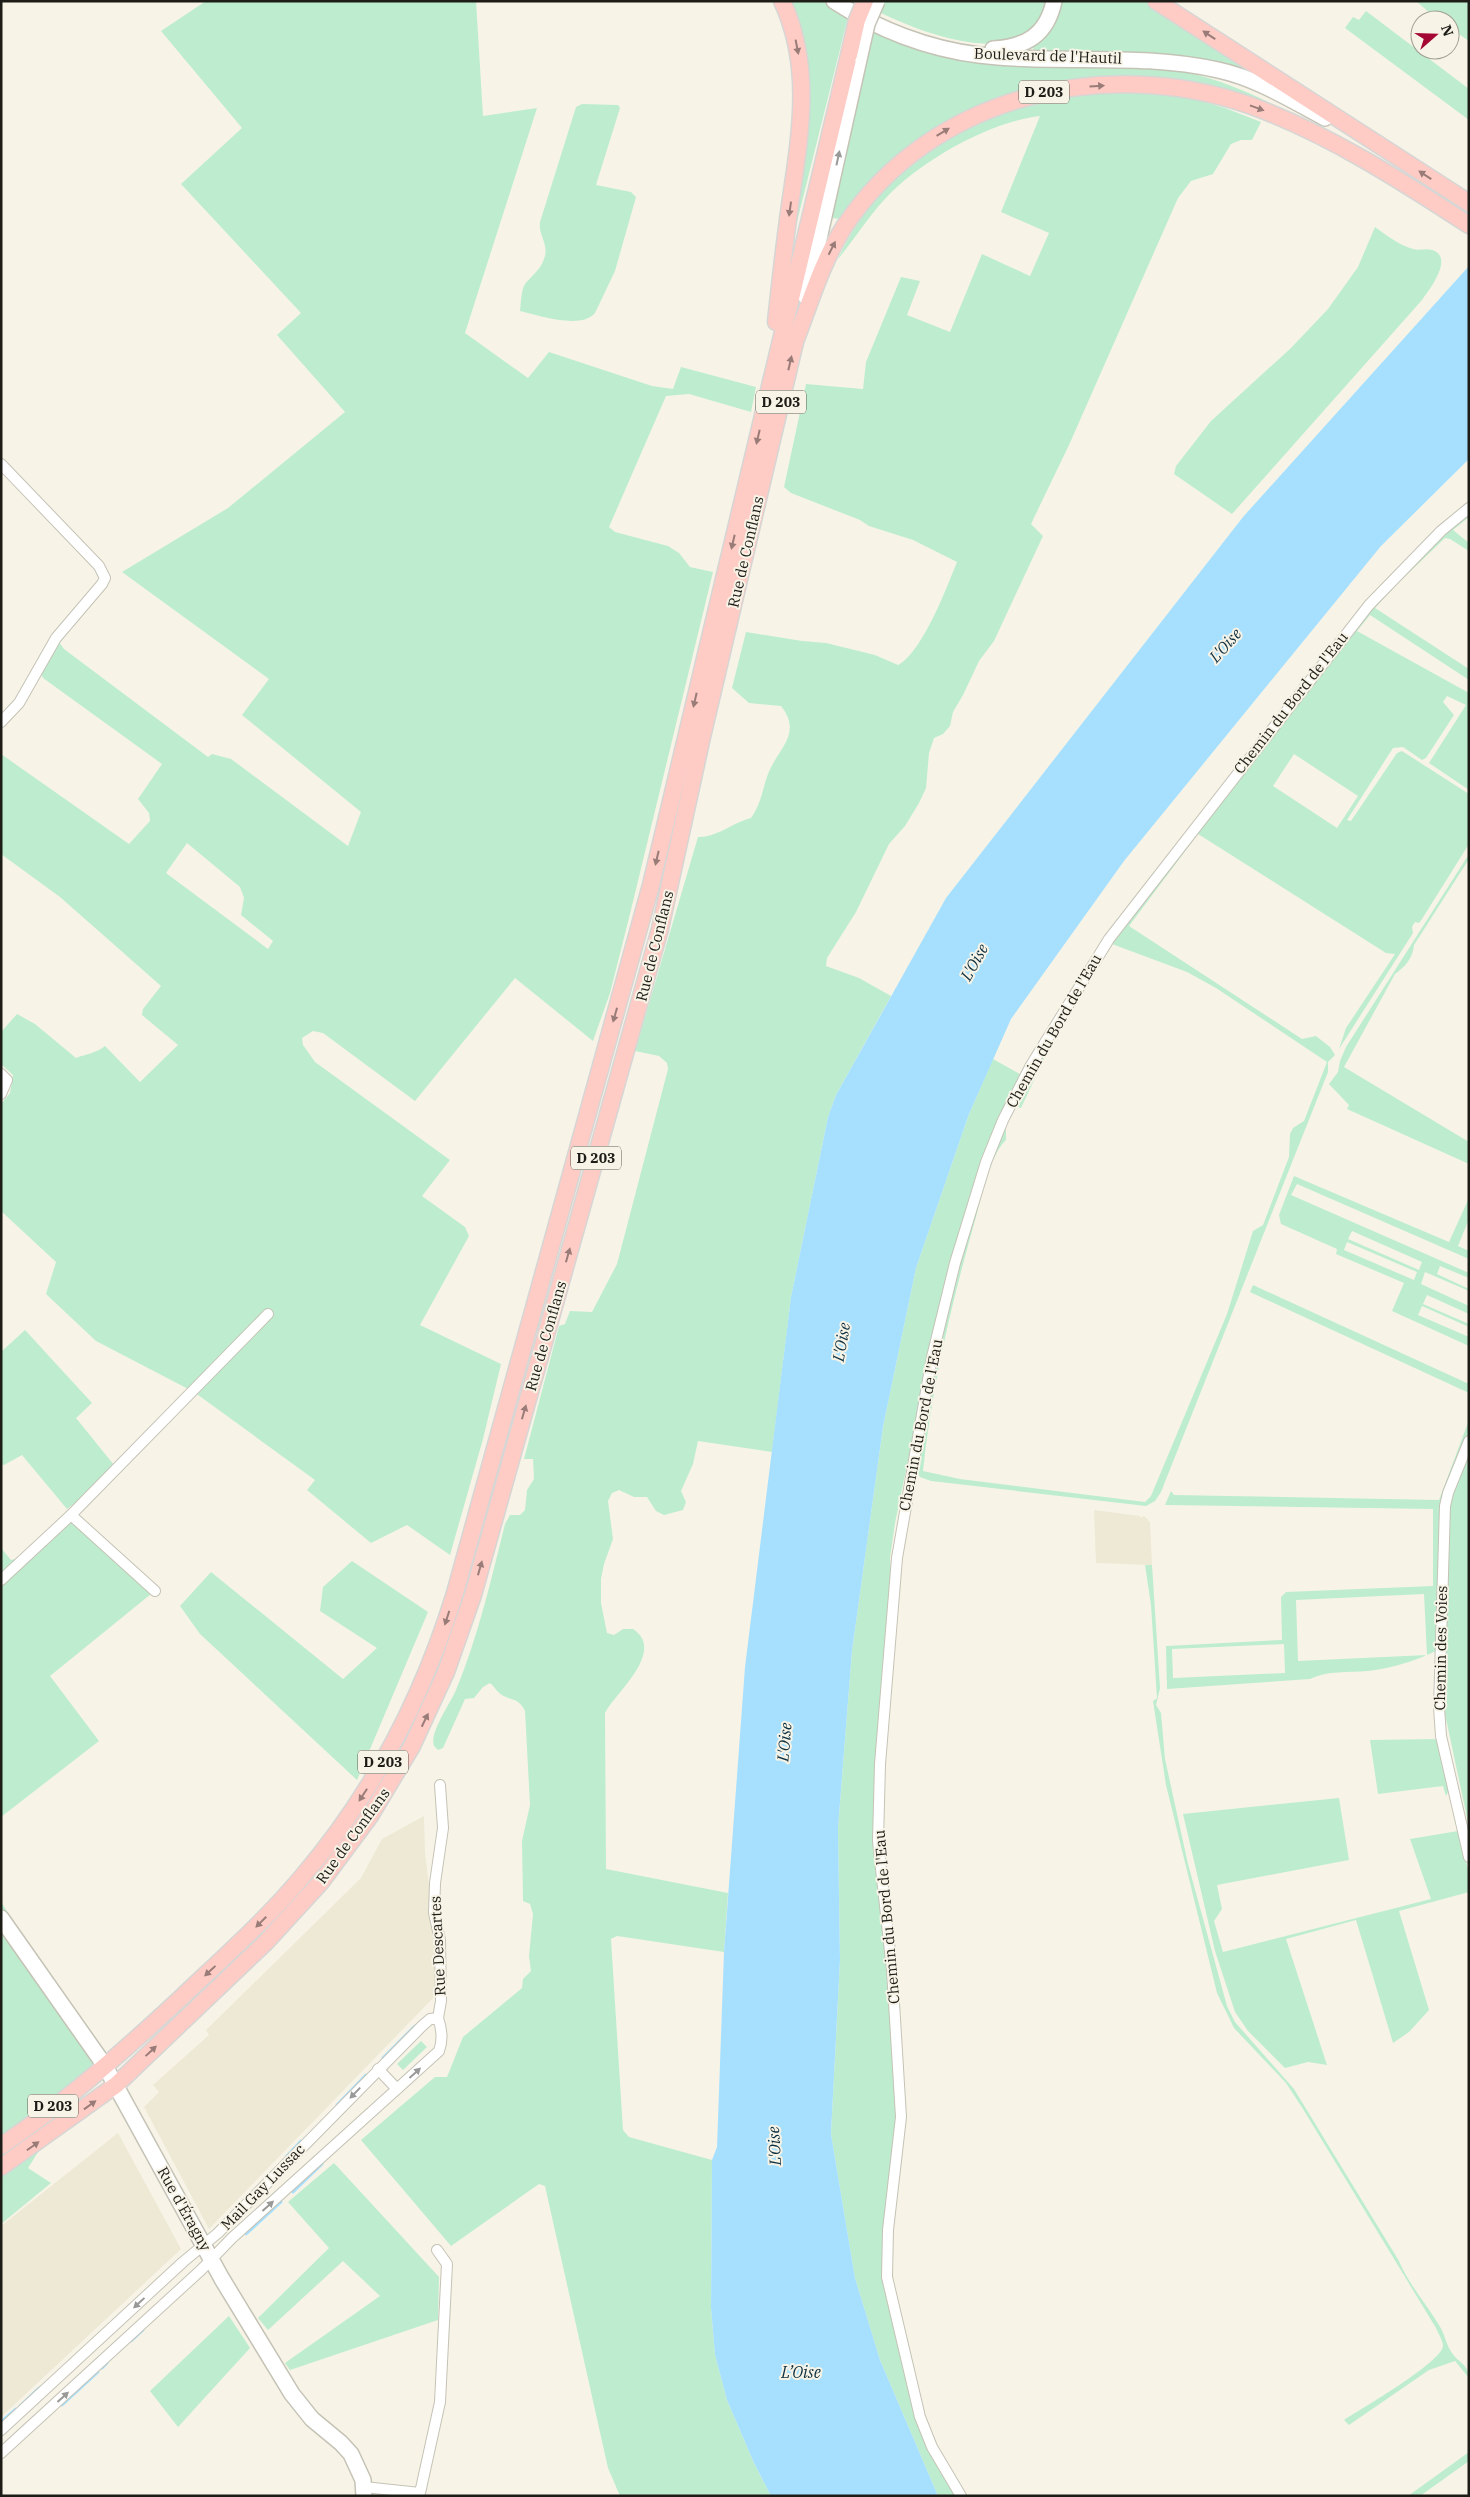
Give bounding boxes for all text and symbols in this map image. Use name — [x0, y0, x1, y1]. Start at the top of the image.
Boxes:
north arrow — [1410, 10, 1460, 60]
text: N — [1437, 22, 1458, 39]
one-way arrow — [1202, 31, 1215, 40]
one-way arrow — [793, 40, 801, 55]
street label: Boulevard de l'Hautil — [974, 43, 1122, 68]
road number: D 203 — [1019, 80, 1069, 104]
one-way arrow — [1089, 81, 1105, 89]
one-way arrow — [1250, 104, 1265, 112]
one-way arrow — [937, 127, 950, 136]
one-way arrow — [834, 150, 842, 166]
one-way arrow — [1419, 170, 1432, 180]
one-way arrow — [785, 201, 793, 217]
one-way arrow — [829, 241, 837, 255]
one-way arrow — [786, 356, 794, 371]
road number: D 203 — [756, 391, 806, 414]
one-way arrow — [754, 430, 762, 445]
street label: Rue de Conflans — [723, 494, 768, 609]
one-way arrow — [729, 535, 737, 550]
water label: L'Oise — [1204, 624, 1246, 667]
street label: Chemin du Bord de l'Eau — [1229, 628, 1352, 777]
one-way arrow — [691, 693, 699, 708]
one-way arrow — [653, 851, 661, 866]
street label: Rue de Conflans — [632, 888, 677, 1003]
water label: L'Oise — [955, 940, 992, 985]
street label: Chemin du Bord de l'Eau — [1002, 950, 1105, 1111]
one-way arrow — [611, 1008, 619, 1023]
road number: D 203 — [571, 1146, 621, 1170]
one-way arrow — [565, 1248, 573, 1263]
street label: Rue de Conflans — [521, 1279, 570, 1393]
water label: L'Oise — [828, 1321, 854, 1364]
street label: Chemin du Bord de l'Eau — [895, 1337, 946, 1512]
one-way arrow — [521, 1404, 529, 1419]
one-way arrow — [477, 1560, 485, 1575]
street label: Chemin des Voies — [1430, 1585, 1451, 1711]
one-way arrow — [443, 1610, 450, 1625]
one-way arrow — [421, 1713, 429, 1728]
water label: L'Oise — [772, 1722, 796, 1763]
road number: D 203 — [358, 1750, 408, 1774]
street label: Rue de Conflans — [312, 1784, 394, 1887]
one-way arrow — [358, 1789, 367, 1802]
street label: Chemin du Bord de l'Eau — [869, 1829, 904, 2005]
street label: Rue Descartes — [425, 1896, 450, 1997]
one-way arrow — [255, 1916, 267, 1928]
one-way arrow — [204, 1965, 216, 1977]
one-way arrow — [145, 2045, 157, 2057]
one-way arrow — [408, 2067, 420, 2079]
one-way arrow — [349, 2087, 361, 2099]
road number: D 203 — [28, 2094, 78, 2118]
one-way arrow — [84, 2100, 97, 2110]
water label: L'Oise — [763, 2126, 785, 2167]
street label: Mail Gay Lussac — [217, 2139, 309, 2234]
one-way arrow — [26, 2141, 40, 2151]
street label: Rue d'Éragny — [153, 2163, 215, 2254]
one-way arrow — [262, 2200, 275, 2211]
one-way arrow — [134, 2297, 146, 2309]
water label: L’Oise — [780, 2362, 821, 2382]
one-way arrow — [57, 2391, 70, 2402]

